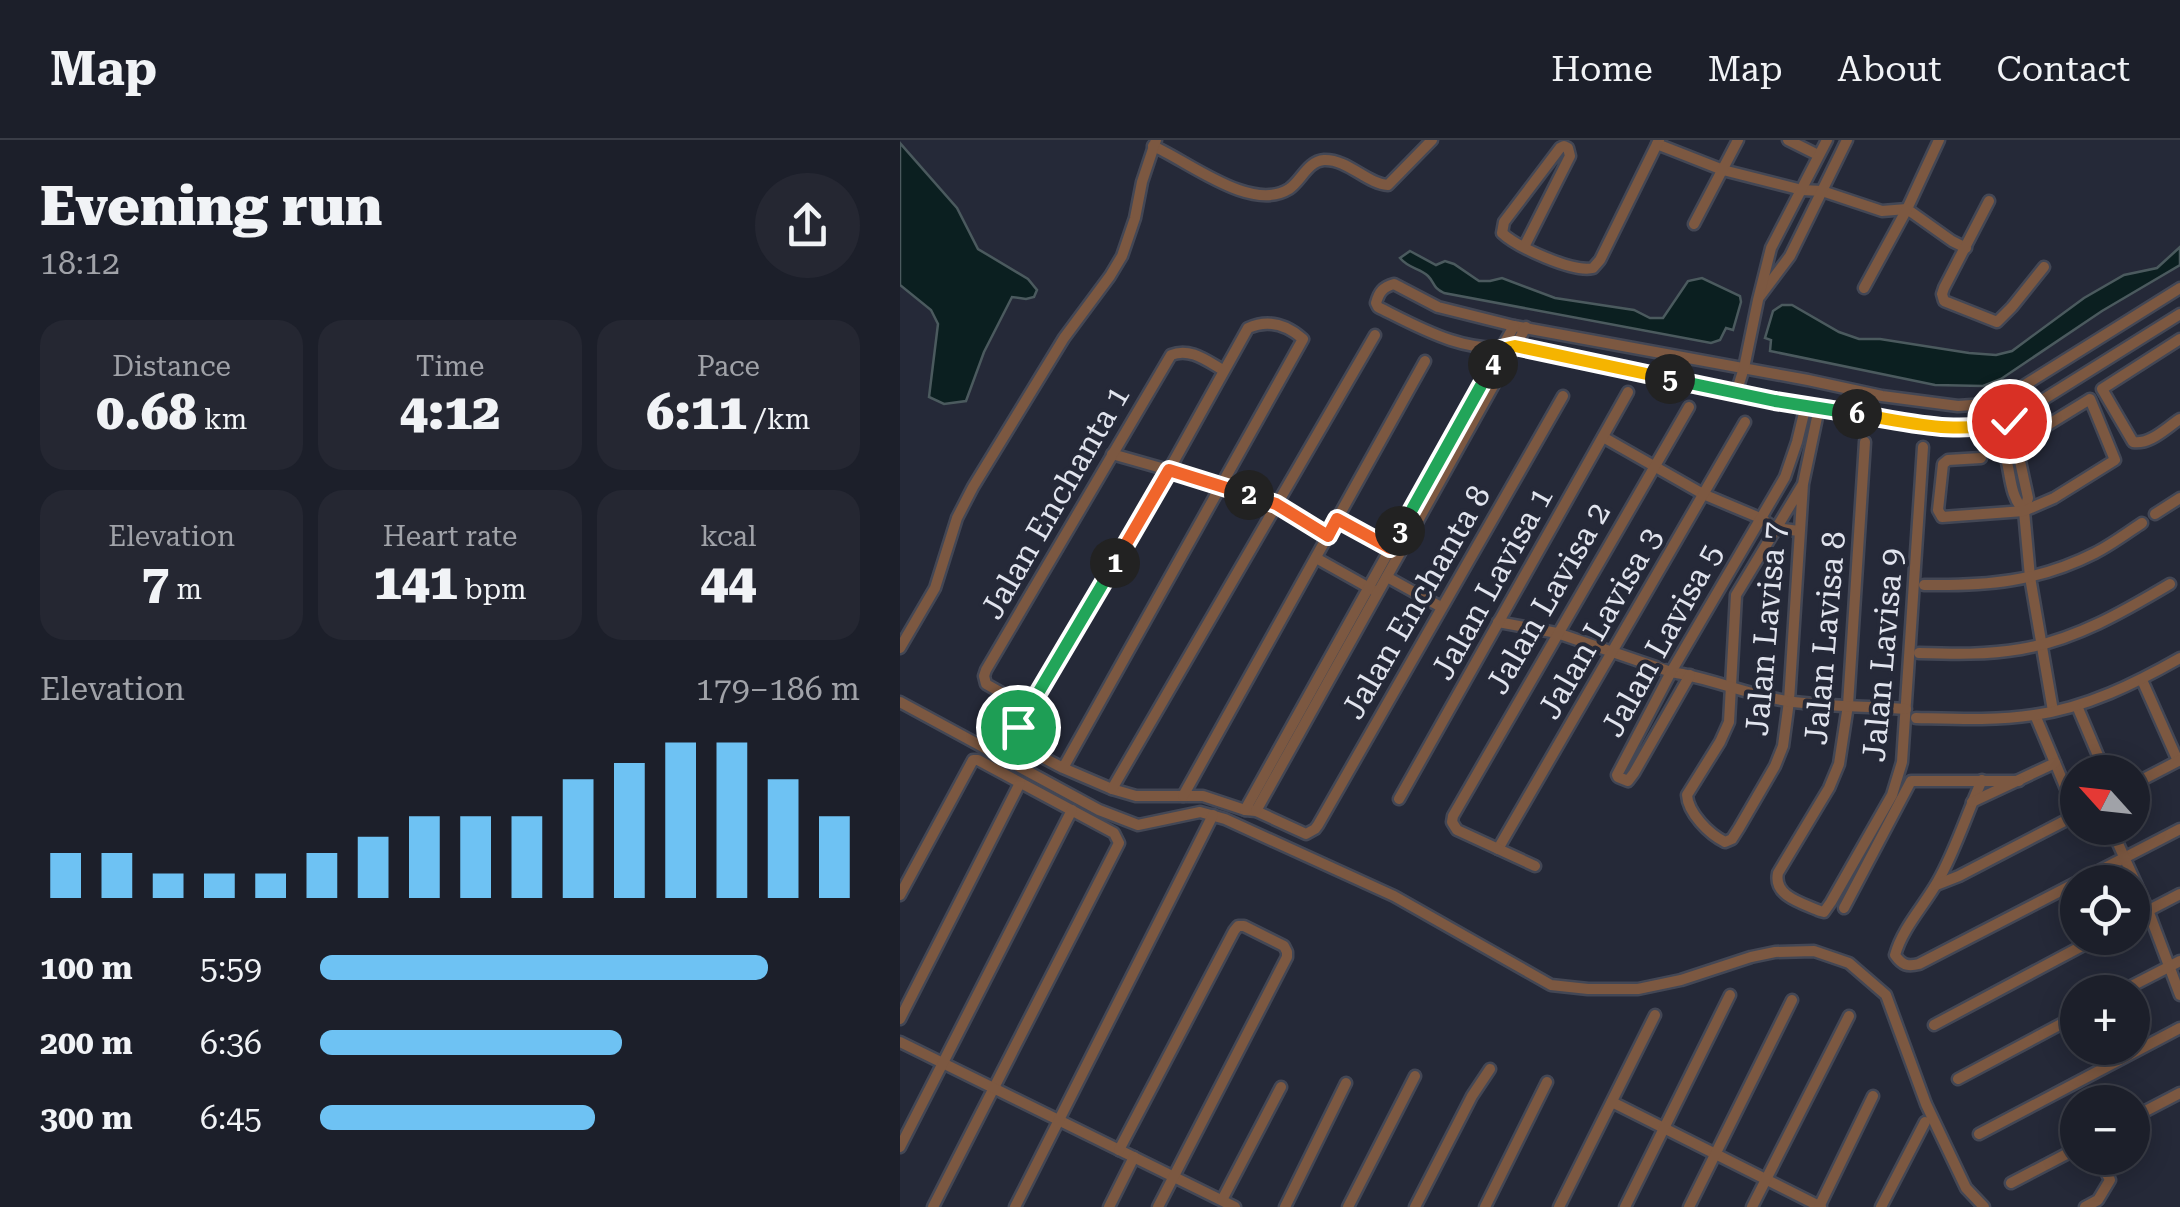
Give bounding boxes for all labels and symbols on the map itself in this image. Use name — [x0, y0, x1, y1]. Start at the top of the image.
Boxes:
pin: 4 — [1468, 339, 1518, 389]
pin: 5 — [1645, 354, 1695, 404]
street label: Jalan Enchanta 1 — [973, 378, 1137, 626]
pin — [1967, 379, 2052, 464]
pin: 6 — [1832, 389, 1882, 439]
pin: 2 — [1224, 470, 1274, 520]
street label: Jalan Enchanta 8 — [1334, 478, 1498, 726]
street label: Jalan Lavisa 1 — [1423, 480, 1561, 686]
street label: Jalan Lavisa 2 — [1478, 496, 1618, 700]
pin: 3 — [1375, 506, 1425, 556]
street label: Jalan Lavisa 7 — [1738, 520, 1794, 738]
street label: Jalan Lavisa 3 — [1530, 521, 1670, 725]
street label: Jalan Lavisa 8 — [1797, 529, 1853, 747]
street label: Jalan Lavisa 5 — [1593, 537, 1731, 743]
pin: 1 — [1090, 538, 1140, 588]
street label: Jalan Lavisa 9 — [1855, 546, 1911, 764]
pin — [976, 685, 1061, 770]
north arrow — [2060, 755, 2150, 845]

